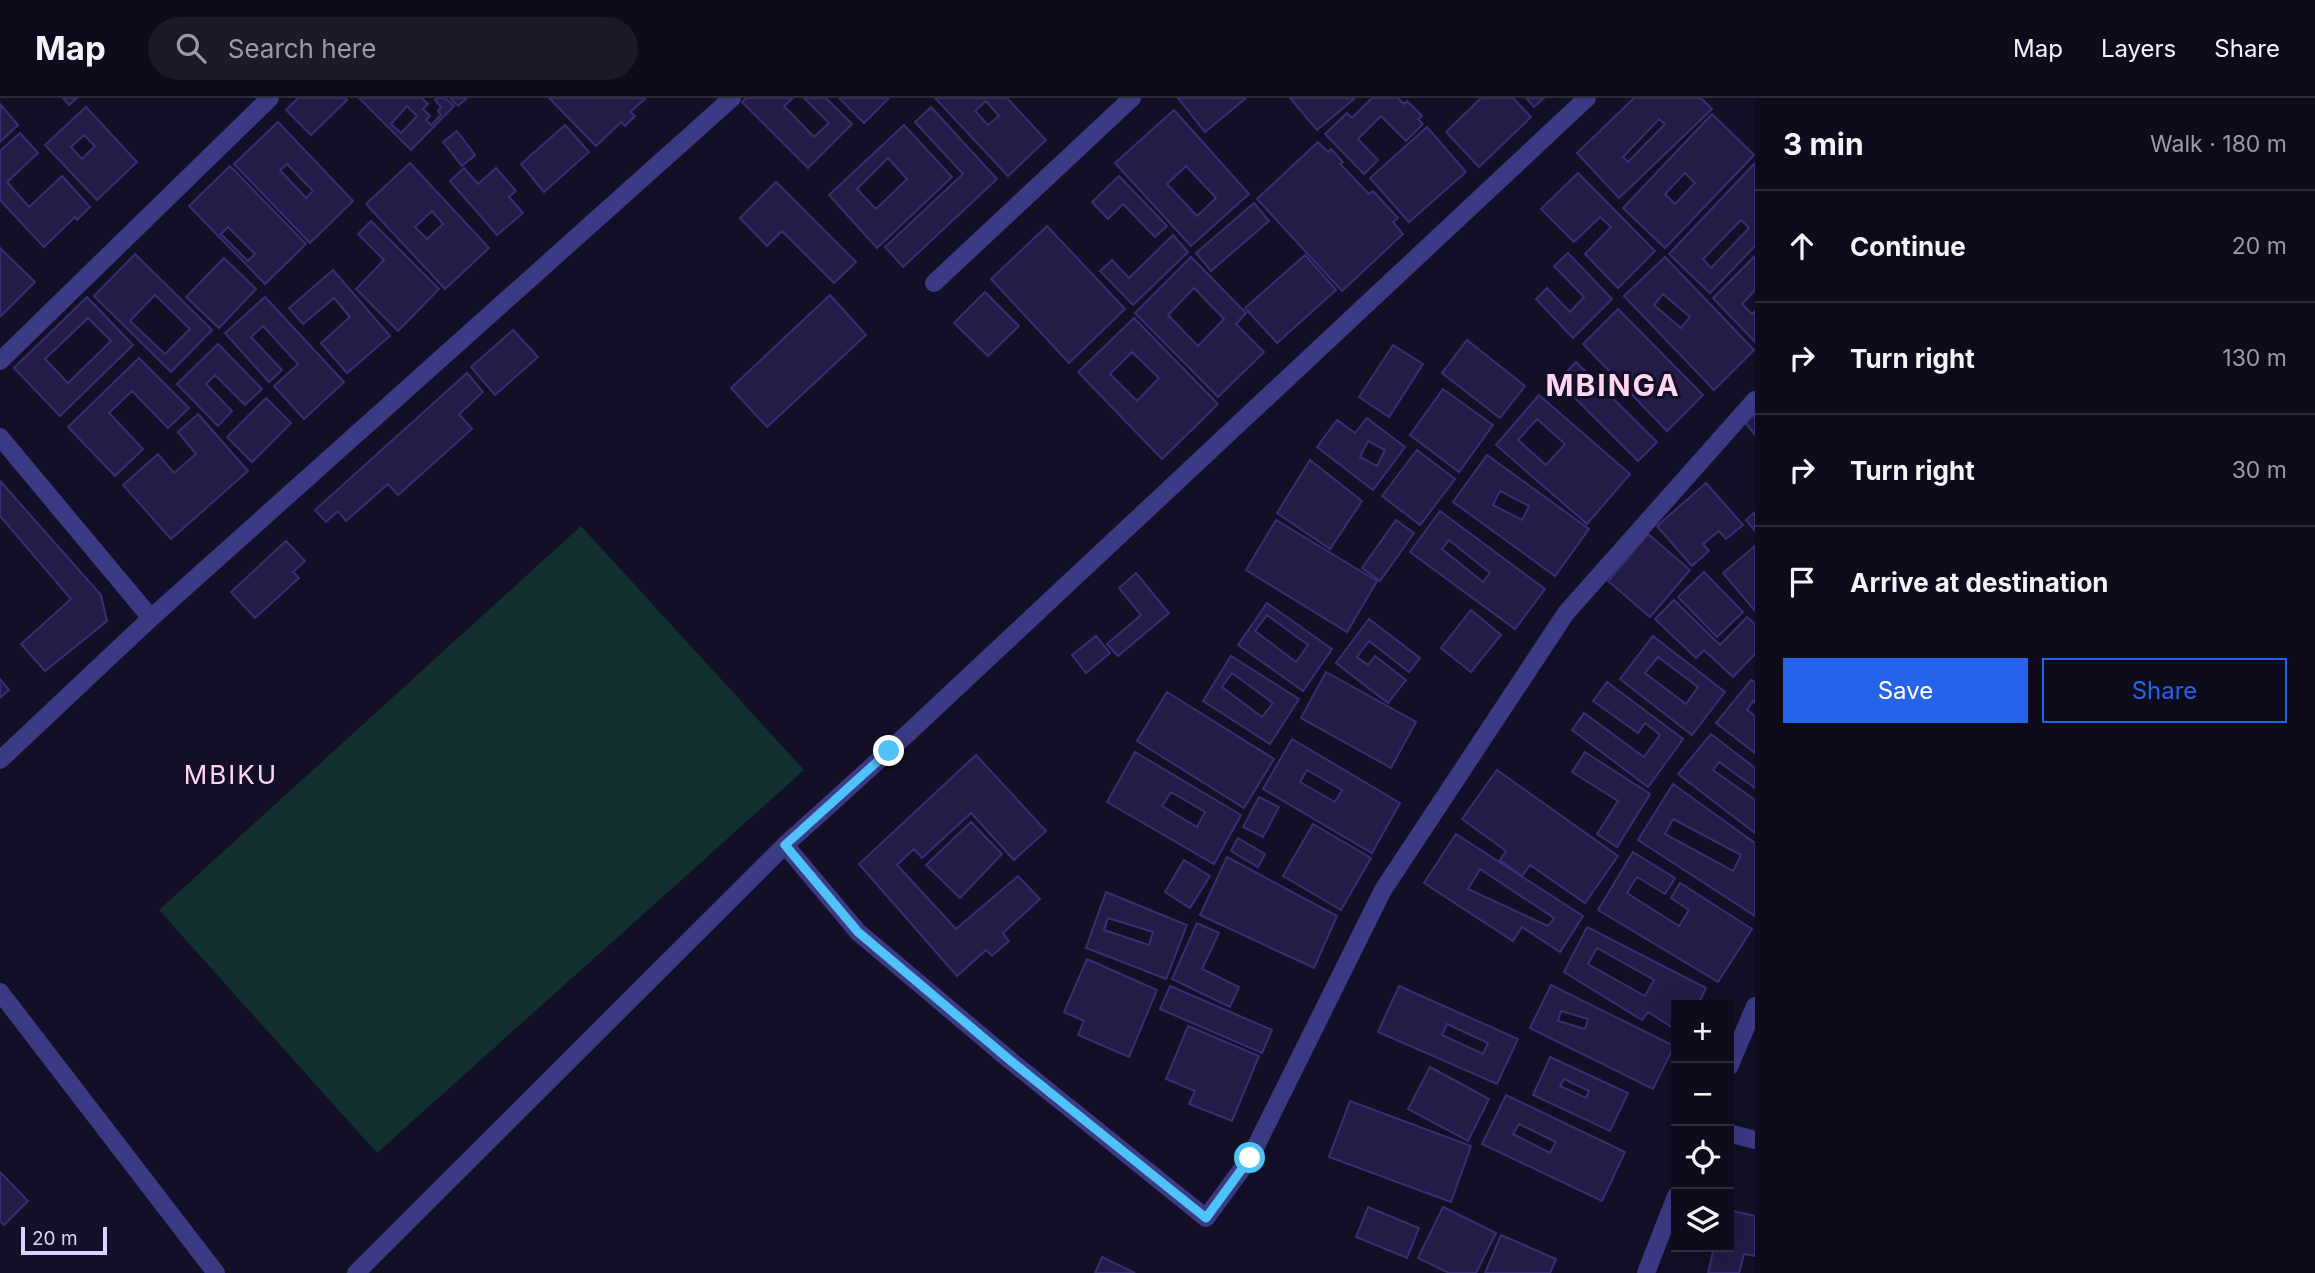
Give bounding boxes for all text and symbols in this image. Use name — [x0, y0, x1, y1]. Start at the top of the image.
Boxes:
search box — [148, 17, 638, 80]
text: Map — [35, 28, 106, 68]
icon: search — [172, 29, 210, 67]
text: Search here — [228, 33, 376, 64]
text: Map — [2013, 34, 2063, 63]
text: Layers — [2101, 34, 2176, 63]
text: Share — [2214, 34, 2280, 63]
text: 3 min — [1783, 126, 1864, 162]
text: Walk · 180 m — [2150, 130, 2287, 158]
icon: ahead — [1783, 227, 1821, 265]
text: Continue — [1850, 231, 1966, 262]
text: 20 m — [2232, 232, 2287, 260]
icon: right — [1783, 339, 1821, 377]
text: Turn right — [1850, 343, 1975, 374]
text: 130 m — [2222, 344, 2287, 372]
district label: MBINGA — [1545, 367, 1681, 403]
icon: right — [1783, 451, 1821, 489]
text: Turn right — [1850, 455, 1975, 486]
text: 30 m — [2232, 456, 2287, 484]
icon: arrive — [1783, 563, 1821, 601]
text: Arrive at destination — [1850, 567, 2109, 598]
button: Save — [1783, 658, 2028, 723]
button: Share — [2042, 658, 2287, 723]
route end — [873, 735, 904, 766]
district label: MBIKU — [184, 759, 278, 790]
map controls — [1671, 1000, 1734, 1252]
button: + — [1671, 1000, 1734, 1063]
button: − — [1671, 1063, 1734, 1126]
button: locate — [1671, 1126, 1734, 1189]
route start — [1234, 1142, 1265, 1173]
button: layers — [1671, 1189, 1734, 1252]
scale bar — [21, 1224, 107, 1256]
text: 20 m — [32, 1227, 78, 1250]

